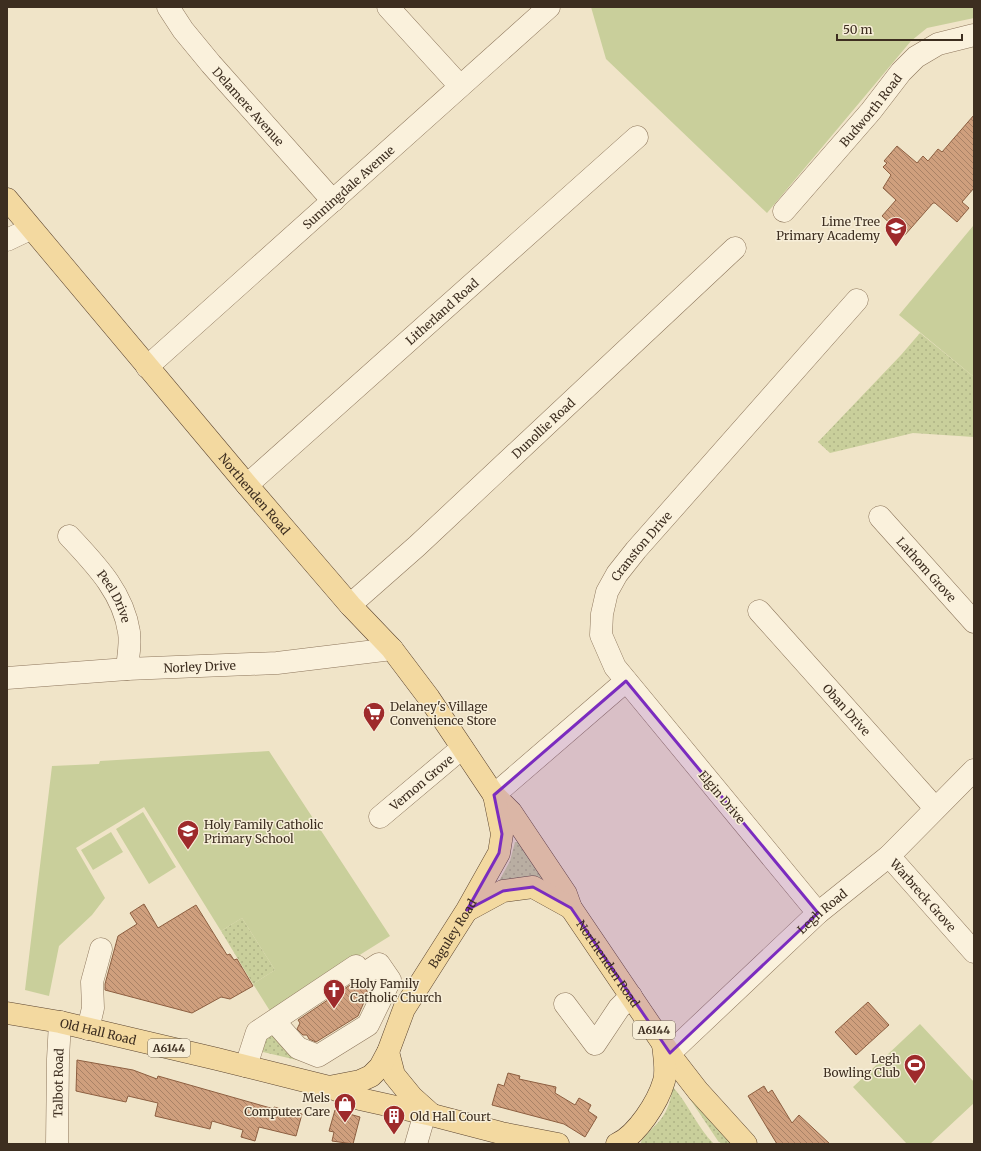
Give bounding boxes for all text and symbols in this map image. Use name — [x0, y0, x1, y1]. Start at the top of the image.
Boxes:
scale bar — [837, 16, 962, 42]
text: 50 m — [843, 22, 872, 37]
street label: Delamere Avenue — [210, 64, 288, 149]
street label: Budworth Road — [836, 70, 905, 149]
street label: Sunningdale Avenue — [299, 142, 397, 232]
place label: Lime Tree Primary Academy — [776, 214, 880, 243]
school or university icon: Lime Tree Primary Academy — [883, 215, 909, 248]
street label: Litherland Road — [402, 275, 481, 348]
street label: Dunollie Road — [508, 395, 578, 461]
street label: Northenden Road — [216, 450, 293, 537]
street label: Cranston Drive — [607, 508, 675, 583]
street label: Lathom Grove — [894, 534, 960, 605]
street label: Peel Drive — [94, 567, 134, 624]
street label: Norley Drive — [163, 657, 236, 675]
street label: Oban Drive — [820, 680, 874, 738]
place label: Delaney's Village Convenience Store — [390, 699, 496, 728]
supermarket icon: Delaney's Village Convenience Store — [361, 700, 387, 733]
street label: Vernon Grove — [386, 751, 456, 814]
street label: Elgin Drive — [696, 767, 748, 827]
place label: Holy Family Catholic Primary School — [204, 817, 323, 846]
school or university icon: Holy Family Catholic Primary School — [175, 818, 201, 851]
street label: Warbreck Grove — [887, 855, 960, 934]
street label: Legh Road — [794, 885, 850, 936]
street label: Baguley Road — [425, 896, 479, 970]
street label: Northenden Road — [574, 917, 643, 1010]
place label: Holy Family Catholic Church — [350, 976, 442, 1005]
church icon: Holy Family Catholic Church — [321, 977, 347, 1010]
street label: Old Hall Road — [59, 1015, 138, 1047]
road number: A6144 — [633, 1021, 675, 1039]
road number: A6144 — [148, 1039, 190, 1057]
street label: Talbot Road — [50, 1048, 66, 1118]
place label: Legh Bowling Club — [823, 1051, 900, 1080]
sports icon: Legh Bowling Club — [902, 1052, 928, 1085]
place label: Mels Computer Care — [244, 1090, 330, 1119]
shop icon: Mels Computer Care — [332, 1091, 358, 1124]
building icon: Old Hall Court — [381, 1103, 407, 1136]
place label: Old Hall Court — [410, 1109, 491, 1124]

